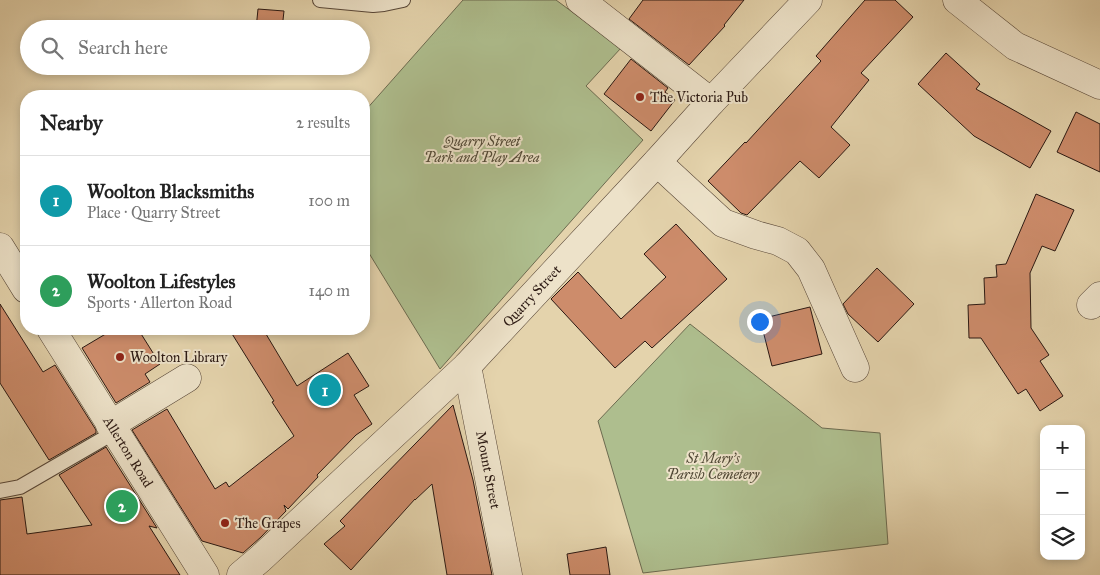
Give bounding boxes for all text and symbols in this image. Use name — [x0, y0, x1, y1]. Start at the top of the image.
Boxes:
search box — [20, 20, 370, 75]
icon: search — [38, 34, 66, 62]
text: Search here — [78, 36, 168, 59]
place label: The Victoria Pub — [650, 89, 748, 106]
marker: The Victoria Pub — [634, 91, 646, 103]
text: Nearby — [40, 110, 103, 136]
text: 2 results — [296, 113, 350, 132]
park label: Quarry Street Park and Play Area — [424, 133, 540, 166]
text: Woolton Blacksmiths — [87, 180, 254, 203]
text: 1 — [53, 191, 59, 210]
text: 100 m — [308, 191, 350, 210]
text: Place · Quarry Street — [87, 203, 220, 222]
street label: Quarry Street — [499, 262, 565, 330]
text: Woolton Lifestyles — [87, 270, 235, 293]
text: 2 — [52, 281, 60, 300]
text: 140 m — [309, 281, 350, 300]
text: Sports · Allerton Road — [87, 293, 232, 312]
your location — [747, 309, 773, 335]
place label: Woolton Library — [130, 349, 228, 366]
marker: Woolton Library — [114, 351, 126, 363]
pin: 1 — [309, 371, 341, 409]
street label: Allerton Road — [99, 412, 157, 491]
map controls — [1040, 425, 1085, 560]
button: + — [1040, 425, 1085, 470]
street label: Mount Street — [472, 430, 504, 511]
park label: St Mary's Parish Cemetery — [667, 450, 760, 483]
button: − — [1040, 470, 1085, 515]
pin: 2 — [106, 487, 138, 525]
place label: The Grapes — [235, 515, 301, 532]
button: layers — [1040, 515, 1085, 560]
marker: The Grapes — [219, 517, 231, 529]

